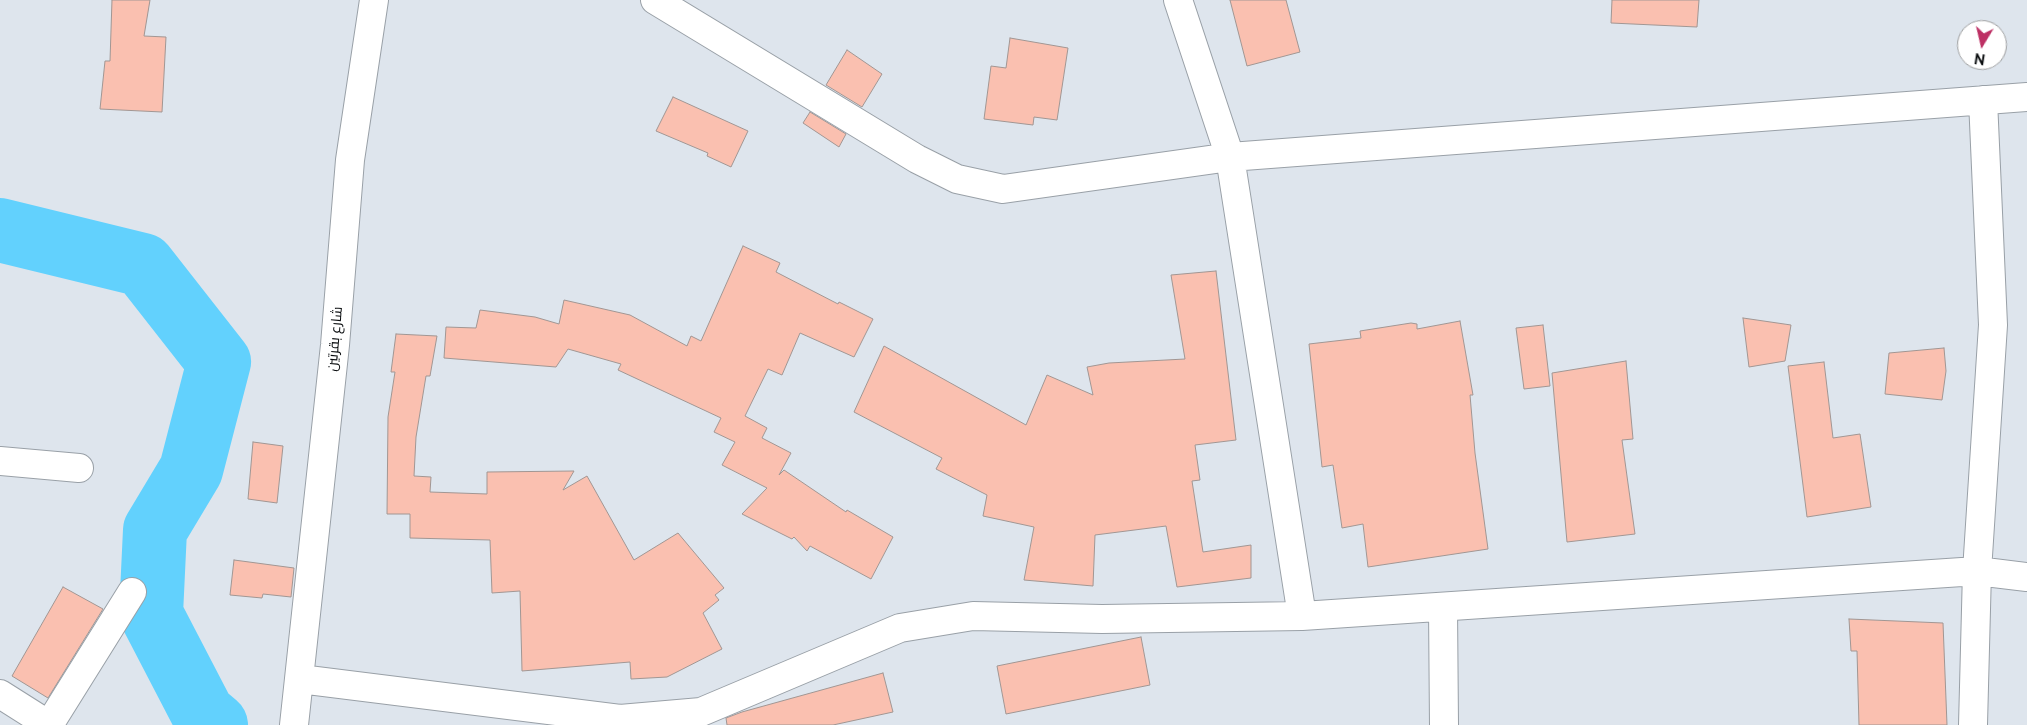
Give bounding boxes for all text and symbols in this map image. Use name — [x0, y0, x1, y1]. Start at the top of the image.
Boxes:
north arrow — [1957, 20, 2007, 70]
text: N — [1973, 50, 1986, 68]
street label: شارع بقرتين — [324, 306, 346, 372]

